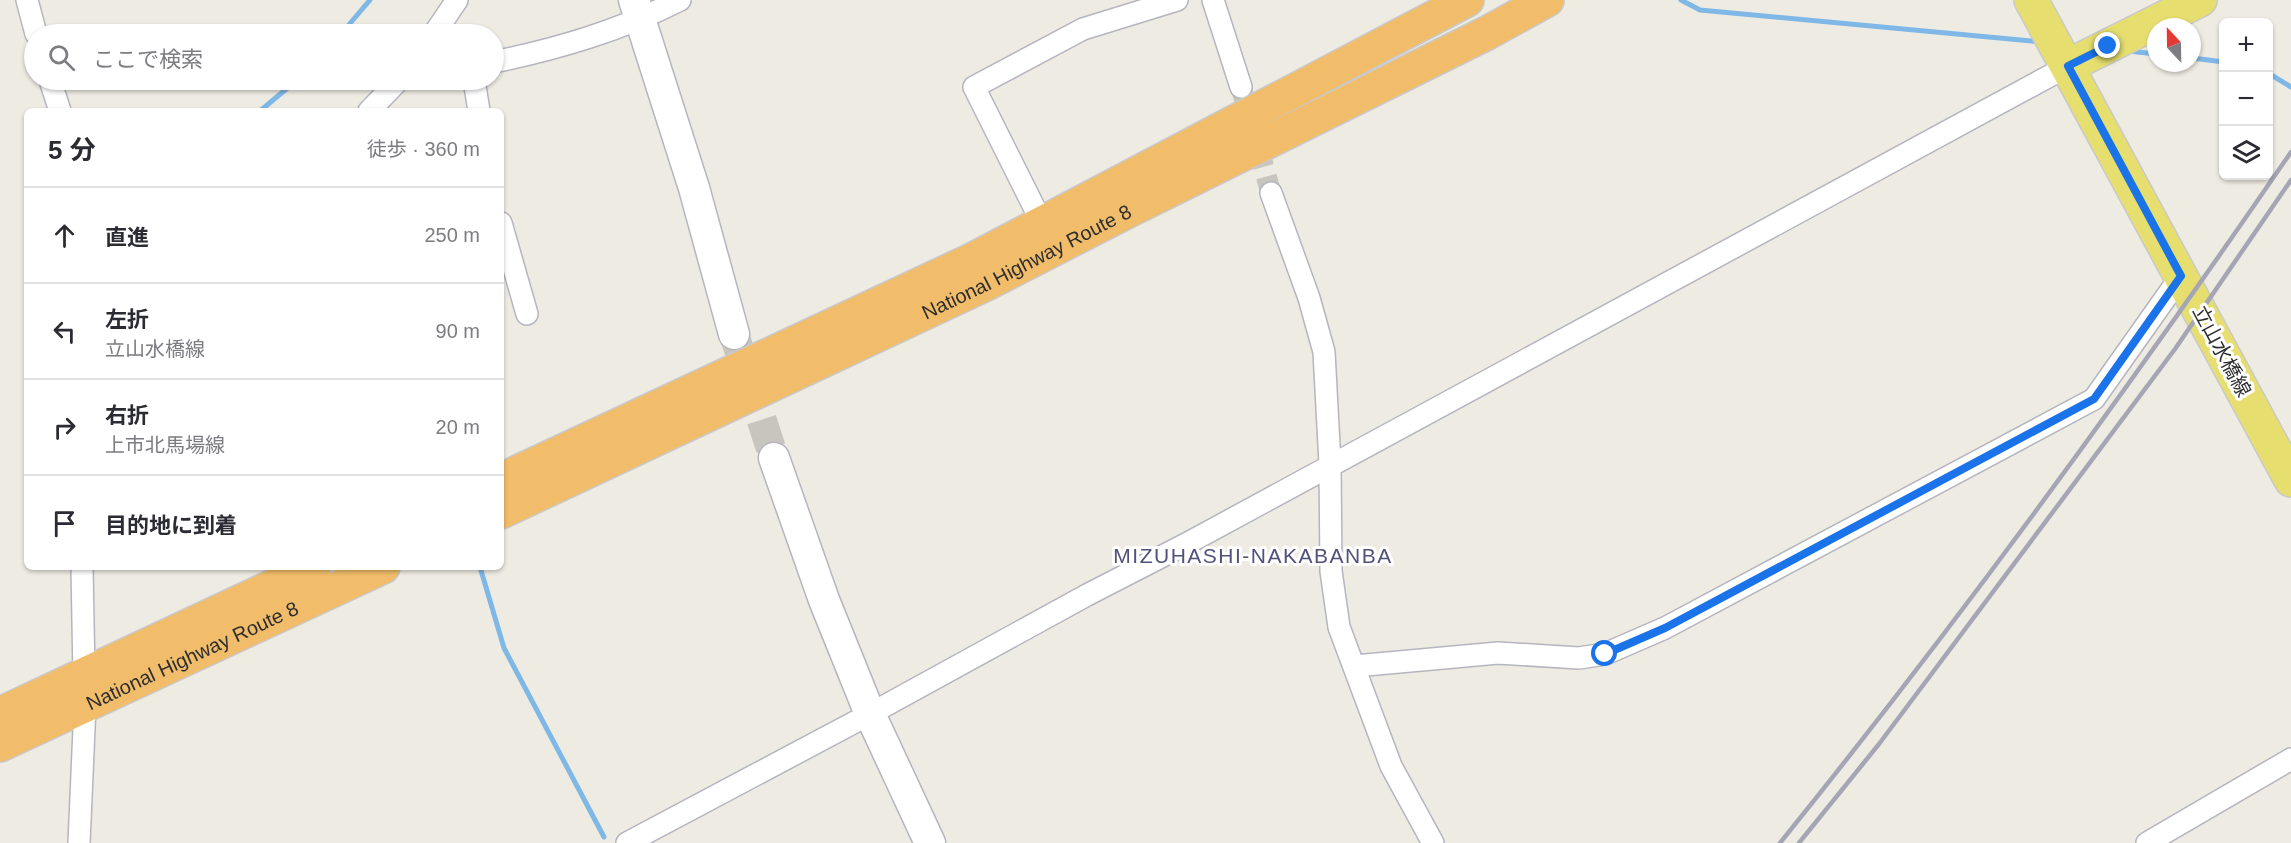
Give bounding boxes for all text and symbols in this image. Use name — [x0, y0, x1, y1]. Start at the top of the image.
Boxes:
north arrow — [2147, 18, 2201, 72]
map controls — [2219, 18, 2273, 180]
button: + — [2219, 18, 2273, 72]
search box — [24, 24, 504, 90]
route end — [2094, 32, 2120, 58]
icon: search — [45, 41, 78, 74]
text: ここで検索 — [93, 47, 203, 72]
button: − — [2219, 72, 2273, 126]
button: layers — [2219, 126, 2273, 180]
text: 5 分 — [48, 135, 96, 165]
text: 徒歩 · 360 m — [367, 138, 480, 160]
street label: National Highway Route 8 — [918, 200, 1135, 324]
icon: ahead — [48, 219, 81, 252]
text: 250 m — [424, 224, 480, 246]
text: 直進 — [105, 225, 149, 250]
street label: 立山水橋線 — [2189, 302, 2255, 400]
text: 左折 — [105, 307, 149, 332]
icon: left — [48, 315, 81, 348]
text: 90 m — [436, 320, 480, 342]
text: 立山水橋線 — [105, 338, 205, 360]
text: 右折 — [105, 403, 149, 428]
icon: right — [48, 411, 81, 444]
text: 20 m — [436, 416, 480, 438]
text: 上市北馬場線 — [105, 434, 225, 456]
icon: arrive — [48, 507, 81, 540]
text: 目的地に到着 — [105, 513, 237, 538]
district label: MIZUHASHI-NAKABANBA — [1113, 544, 1393, 567]
street label: National Highway Route 8 — [83, 597, 302, 714]
route start — [1591, 640, 1617, 666]

